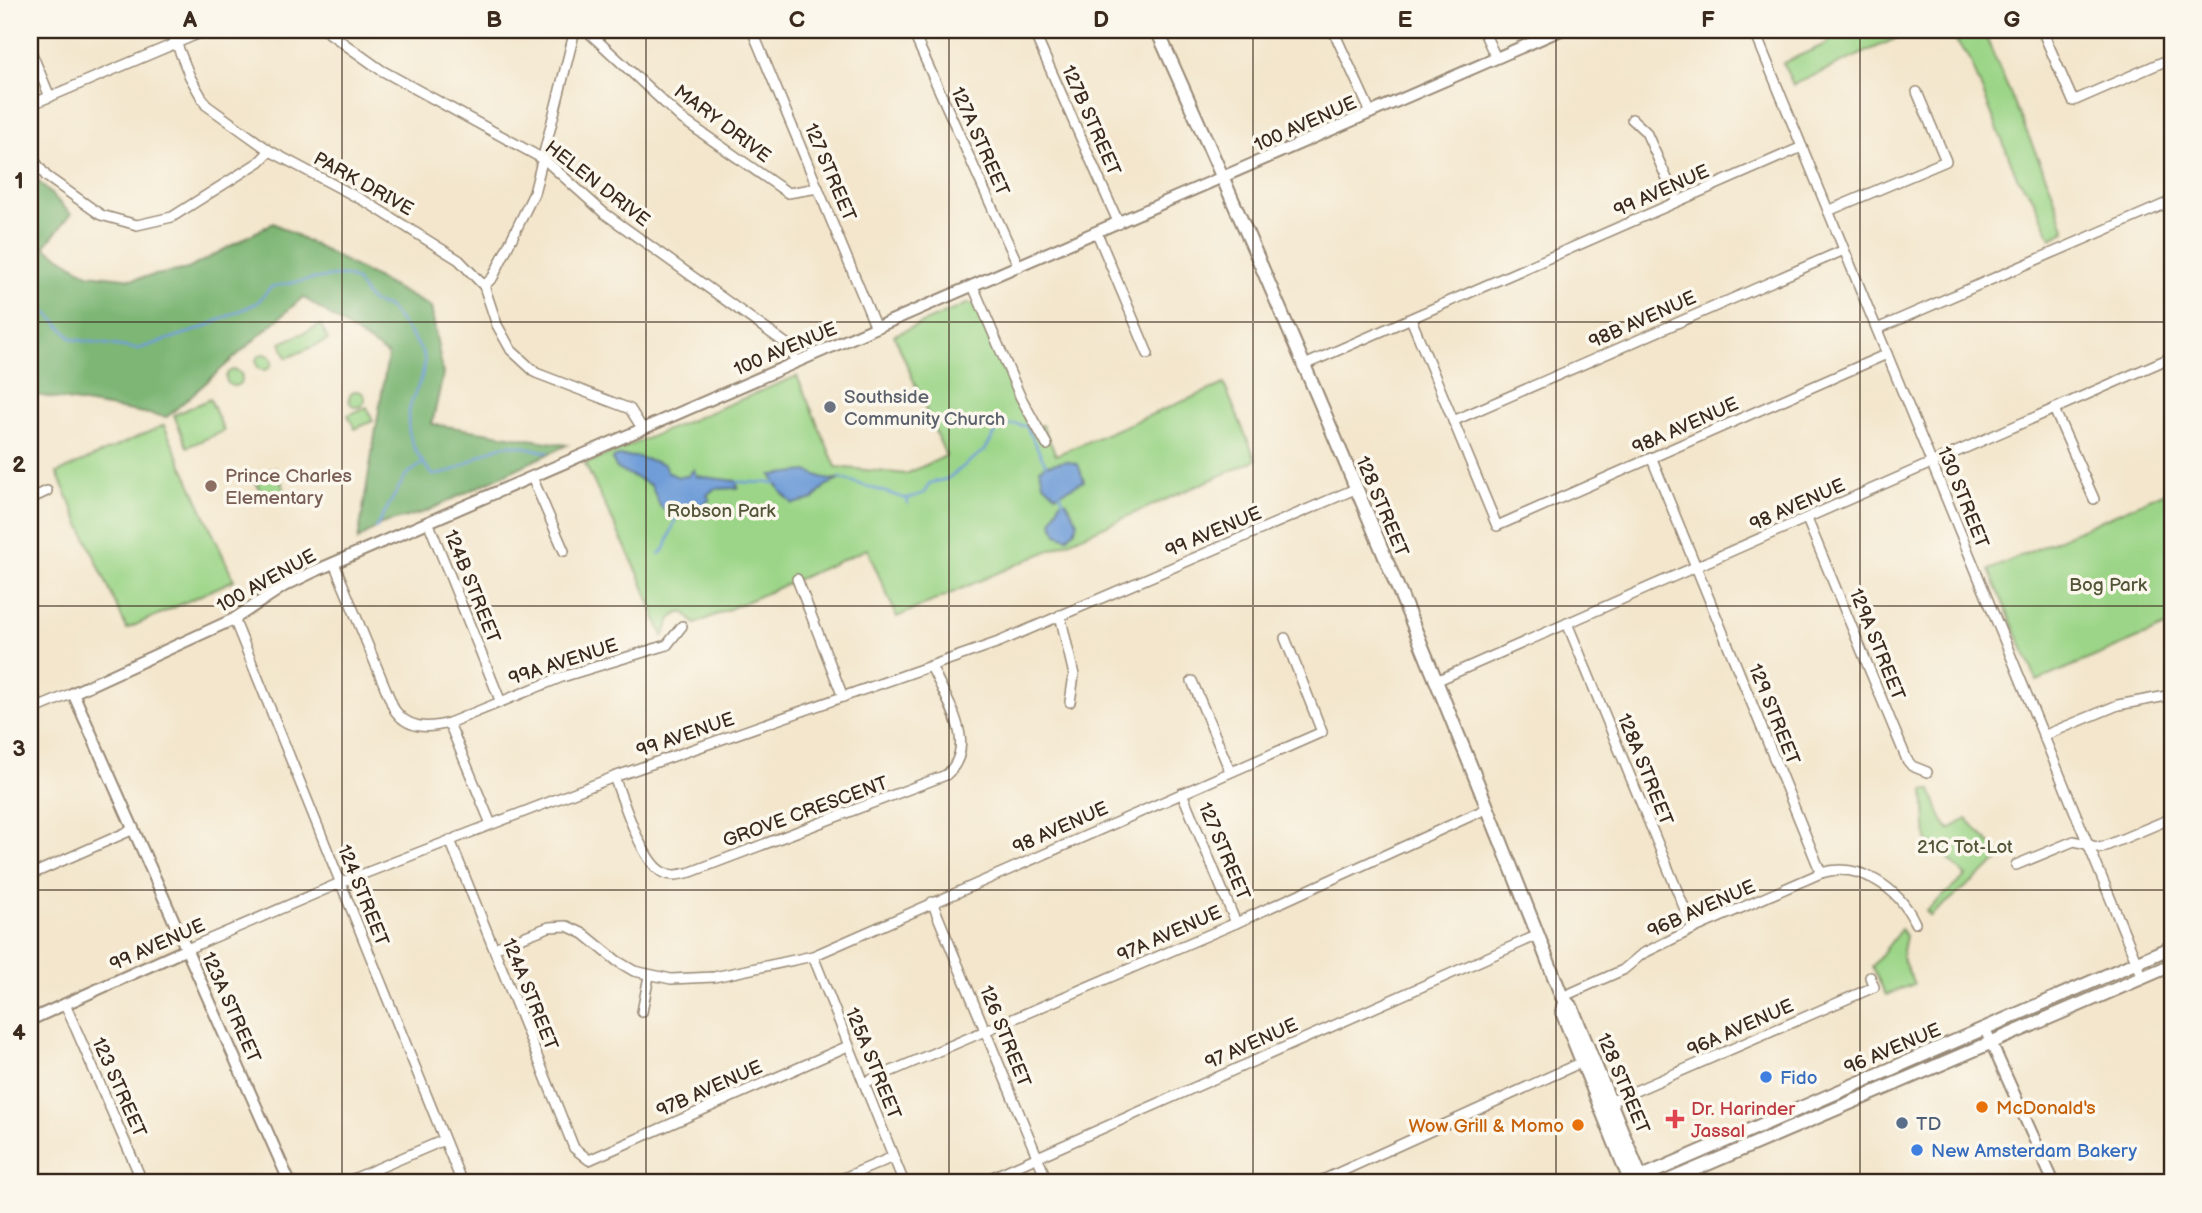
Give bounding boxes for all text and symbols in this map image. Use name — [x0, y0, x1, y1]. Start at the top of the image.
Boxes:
text: A — [182, 6, 198, 34]
text: B — [486, 6, 502, 34]
text: C — [789, 6, 805, 34]
text: D — [1093, 6, 1109, 34]
text: E — [1398, 6, 1413, 34]
text: F — [1701, 6, 1715, 34]
text: G — [2004, 6, 2021, 34]
street label: 127B STREET — [1056, 62, 1125, 180]
street label: MARY DRIVE — [669, 80, 775, 168]
street label: 127A STREET — [945, 84, 1014, 200]
street label: 100 AVENUE — [1251, 92, 1360, 157]
street label: 127 STREET — [799, 120, 861, 225]
street label: HELEN DRIVE — [540, 136, 654, 232]
street label: PARK DRIVE — [309, 147, 417, 221]
street label: 99 AVENUE — [1610, 160, 1713, 223]
text: 1 — [14, 167, 24, 195]
street label: 98B AVENUE — [1585, 286, 1700, 354]
street label: 100 AVENUE — [731, 317, 841, 381]
place label: Southside Community Church — [844, 386, 1005, 431]
street label: 98A AVENUE — [1629, 393, 1742, 460]
marker: Southside Community Church — [822, 399, 838, 415]
street label: 130 STREET — [1932, 443, 1994, 552]
text: 2 — [12, 451, 26, 479]
street label: 128 STREET — [1350, 453, 1413, 561]
place label: Prince Charles Elementary — [225, 465, 352, 510]
street label: 98 AVENUE — [1746, 474, 1849, 537]
marker: Prince Charles Elementary — [203, 478, 219, 494]
park label: Robson Park — [666, 500, 776, 523]
street label: 99 AVENUE — [1162, 502, 1265, 563]
street label: 124B STREET — [438, 527, 505, 647]
street label: 100 AVENUE — [213, 545, 320, 618]
park label: Bog Park — [2069, 574, 2148, 597]
street label: 129A STREET — [1844, 585, 1910, 704]
street label: 99A AVENUE — [506, 634, 621, 691]
street label: 129 STREET — [1743, 661, 1804, 769]
street label: 99 AVENUE — [633, 708, 737, 763]
street label: 128A STREET — [1612, 710, 1678, 829]
text: 3 — [12, 735, 26, 763]
street label: GROVE CRESCENT — [720, 772, 892, 853]
street label: 98 AVENUE — [1009, 797, 1112, 860]
street label: 127 STREET — [1193, 799, 1255, 904]
park label: 21C Tot-Lot — [1917, 836, 2013, 859]
street label: 124 STREET — [332, 842, 394, 950]
street label: 96B AVENUE — [1644, 875, 1759, 943]
street label: 97A AVENUE — [1114, 901, 1225, 968]
street label: 99 AVENUE — [106, 914, 209, 977]
street label: 124A STREET — [497, 935, 563, 1054]
street label: 123A STREET — [196, 949, 266, 1067]
street label: 126 STREET — [974, 982, 1036, 1091]
street label: 96A AVENUE — [1684, 995, 1798, 1062]
street label: 125A STREET — [840, 1004, 906, 1123]
street label: 97 AVENUE — [1202, 1014, 1302, 1075]
text: 4 — [12, 1019, 26, 1047]
street label: 96 AVENUE — [1841, 1019, 1944, 1080]
street label: 128 STREET — [1591, 1030, 1654, 1138]
street label: 123 STREET — [86, 1034, 151, 1142]
street label: 97B AVENUE — [653, 1056, 766, 1123]
place label: Fido — [1780, 1067, 1817, 1090]
marker: Fido — [1758, 1069, 1774, 1085]
place label: McDonald's — [1996, 1097, 2096, 1120]
place label: Dr. Harinder Jassal — [1691, 1098, 1796, 1143]
marker: McDonald's — [1974, 1099, 1990, 1115]
marker: Dr. Harinder Jassal — [1665, 1109, 1685, 1129]
place label: TD — [1916, 1113, 1941, 1136]
place label: Wow Grill & Momo — [1409, 1115, 1564, 1138]
marker: TD — [1894, 1115, 1910, 1131]
marker: Wow Grill & Momo — [1570, 1117, 1586, 1133]
place label: New Amsterdam Bakery — [1931, 1140, 2137, 1163]
marker: New Amsterdam Bakery — [1909, 1142, 1925, 1158]

